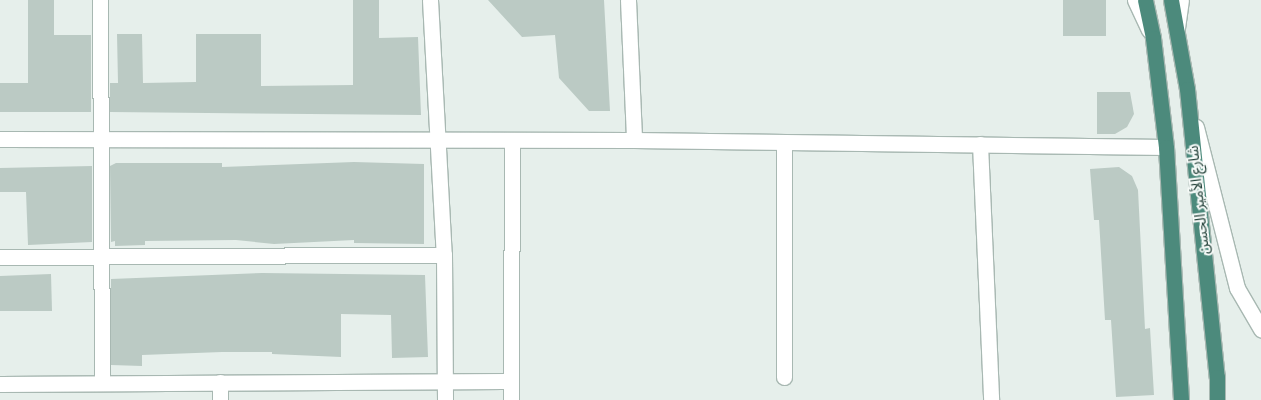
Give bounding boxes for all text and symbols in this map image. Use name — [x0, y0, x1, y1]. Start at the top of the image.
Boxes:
street label: شارع الأمير الحسن — [1183, 145, 1213, 255]

